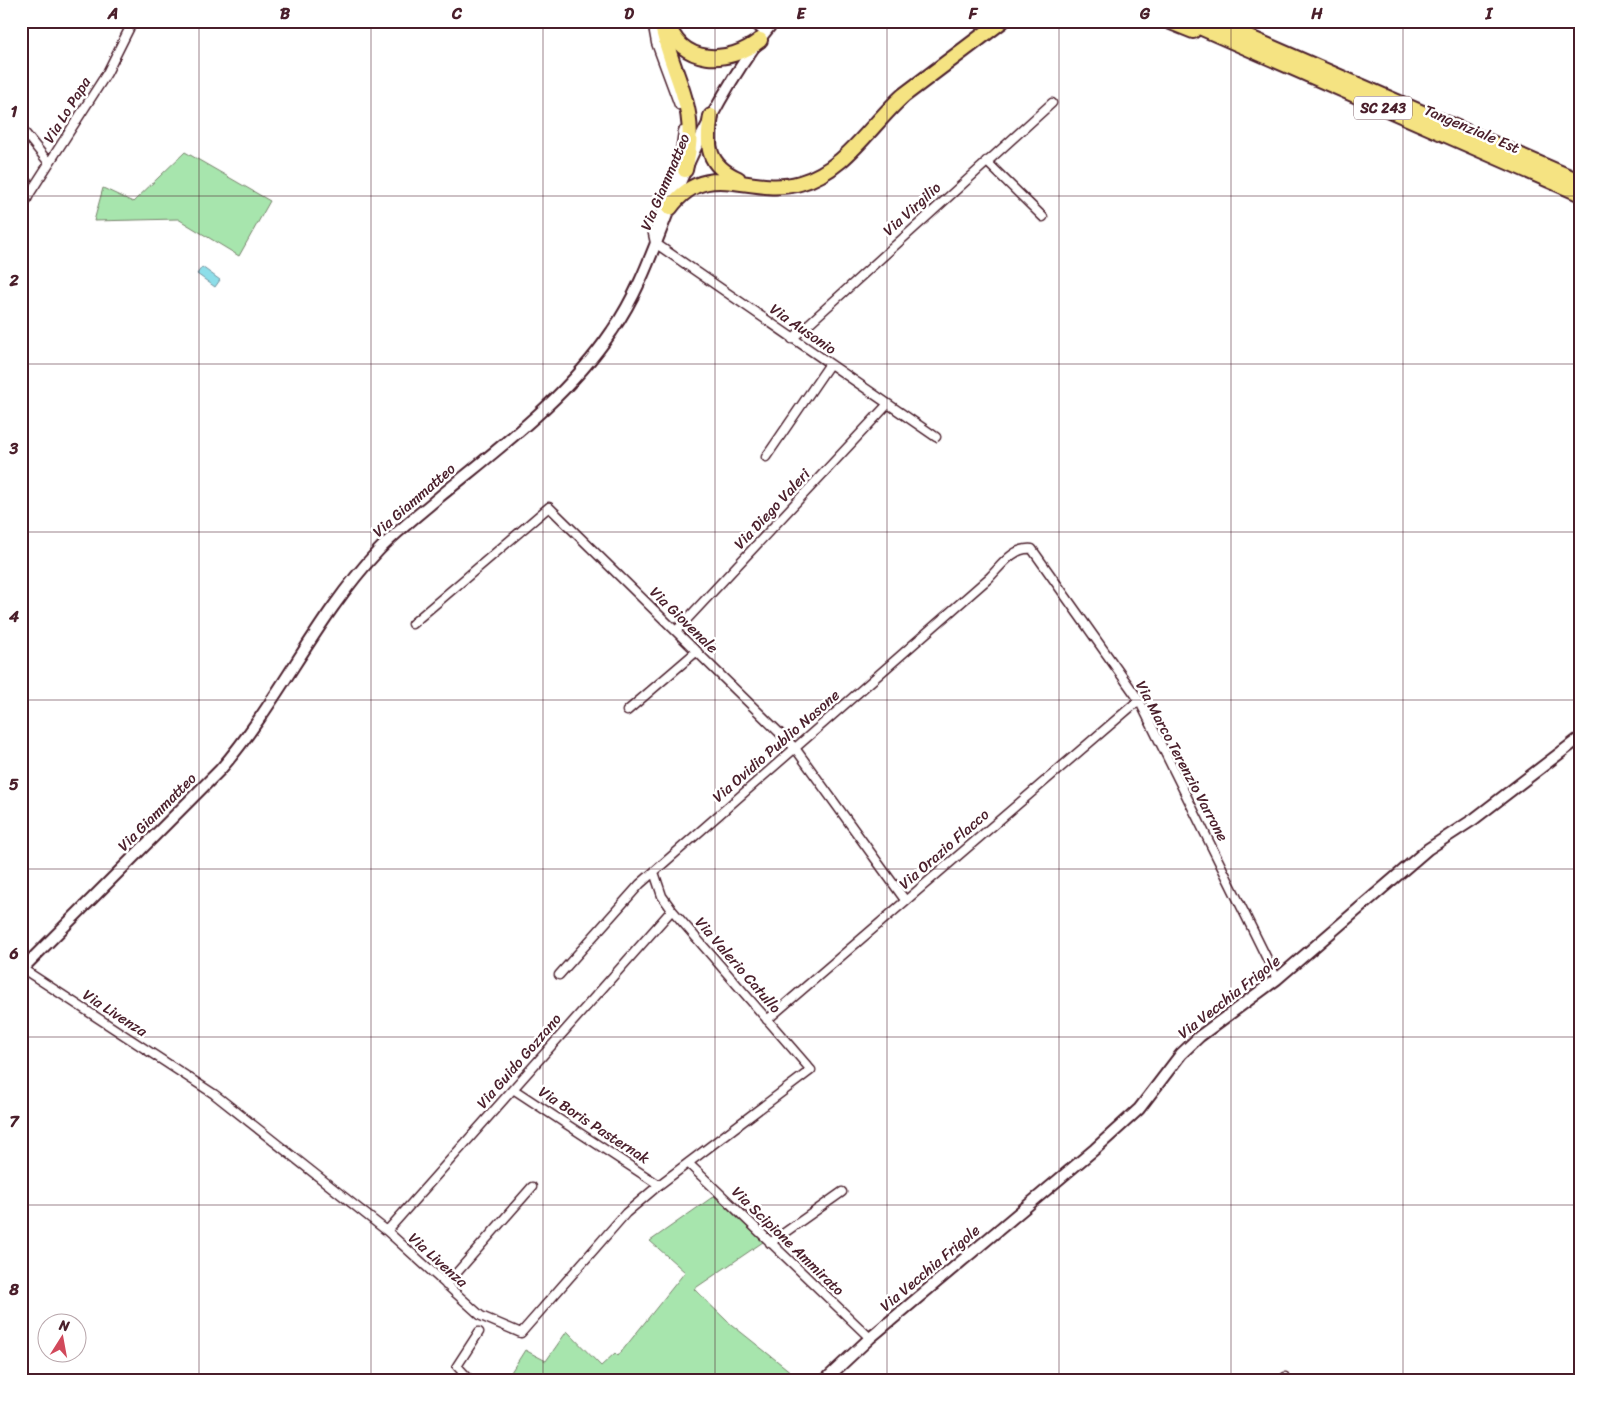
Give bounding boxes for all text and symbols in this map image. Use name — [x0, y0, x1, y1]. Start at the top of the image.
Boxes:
text: A — [107, 0, 118, 28]
text: B — [280, 0, 291, 28]
text: C — [451, 0, 463, 28]
text: D — [624, 0, 634, 28]
text: E — [797, 0, 807, 28]
text: F — [968, 0, 979, 28]
text: G — [1139, 0, 1151, 28]
text: H — [1310, 0, 1323, 28]
text: I — [1485, 0, 1494, 28]
street label: Via Lo Papa — [36, 71, 98, 148]
road number: SC 243 — [1354, 96, 1412, 120]
text: 1 — [11, 97, 18, 126]
street label: Tangenziale Est — [1420, 97, 1524, 161]
street label: Via Giammatteo — [633, 129, 697, 235]
street label: Via Virgilio — [877, 175, 948, 242]
text: 2 — [8, 266, 19, 295]
street label: Via Ausonio — [764, 296, 842, 362]
text: 3 — [9, 434, 19, 463]
street label: Via Giammatteo — [366, 456, 462, 544]
street label: Via Diego Valeri — [727, 462, 817, 556]
street label: Via Giovenale — [643, 580, 725, 660]
text: 4 — [8, 602, 19, 631]
street label: Via Marco Terenzio Varrone — [1128, 676, 1236, 846]
street label: Via Ovidio Publio Nasone — [706, 683, 846, 809]
street label: Via Giammatteo — [111, 766, 203, 858]
text: 5 — [9, 770, 19, 799]
street label: Via Orazio Flacco — [893, 802, 996, 896]
street label: Via Valerio Catullo — [688, 911, 788, 1020]
text: 6 — [8, 939, 19, 968]
street label: Via Vecchia Frigole — [1172, 948, 1286, 1046]
street label: Via Livenza — [77, 982, 153, 1044]
street label: Via Guido Gozzano — [470, 1007, 568, 1115]
street label: Via Boris Pasternak — [533, 1079, 656, 1171]
text: 7 — [9, 1107, 20, 1136]
street label: Via Scipione Ammirato — [725, 1180, 851, 1303]
street label: Via Vecchia Frigole — [874, 1218, 986, 1318]
street label: Via Livenza — [402, 1226, 474, 1294]
text: 8 — [8, 1275, 19, 1304]
text: N — [56, 1312, 72, 1339]
north arrow — [38, 1314, 88, 1364]

